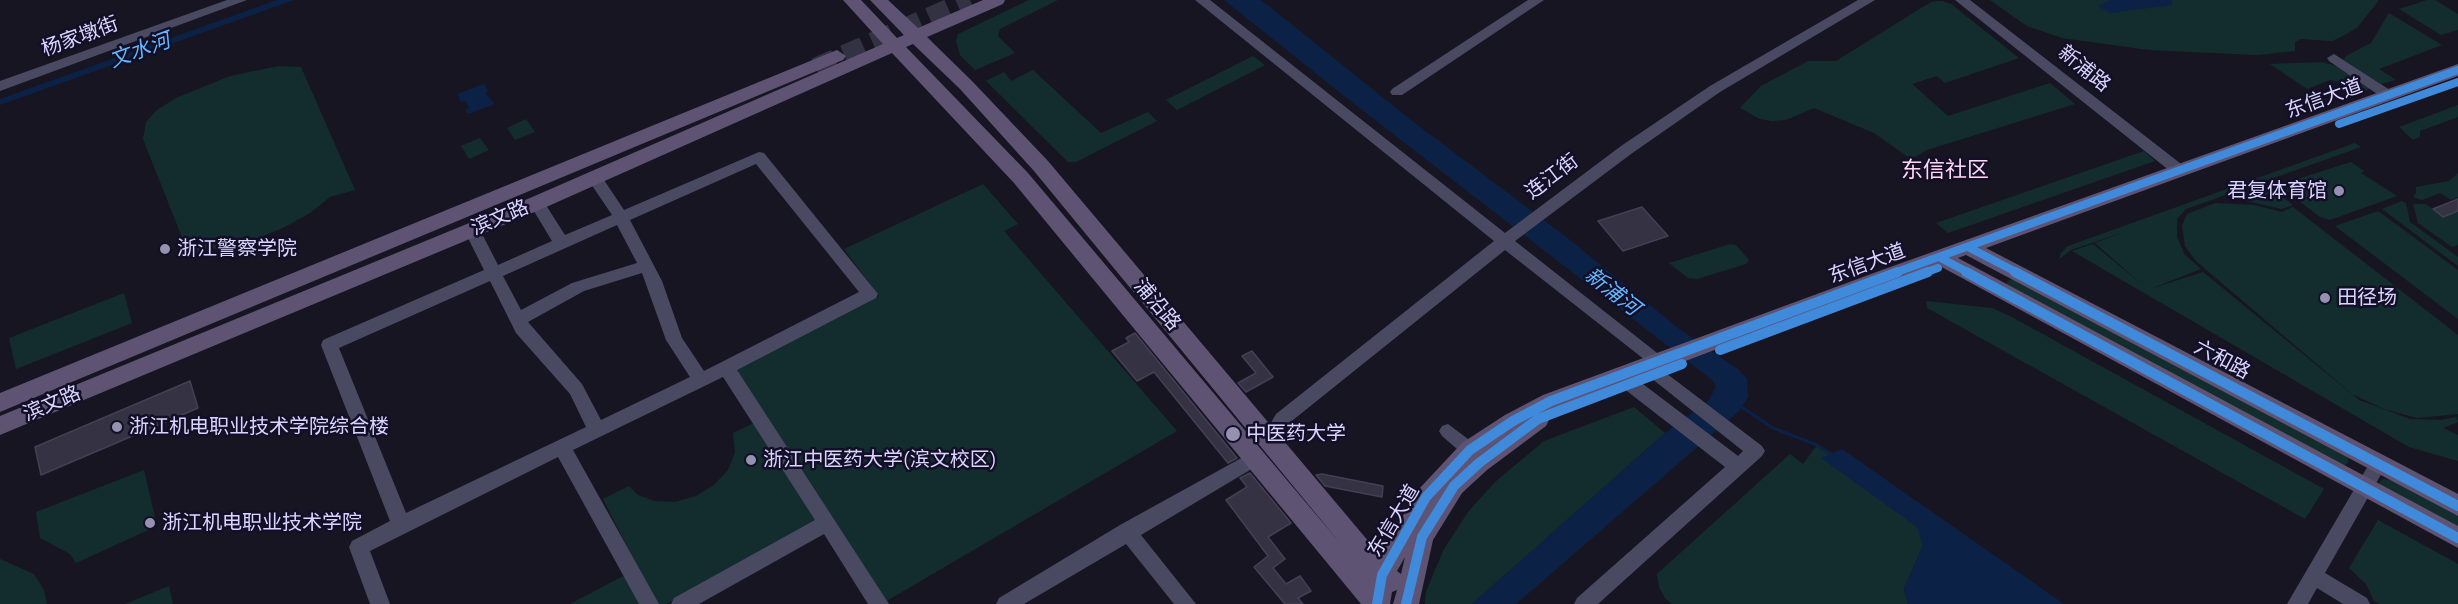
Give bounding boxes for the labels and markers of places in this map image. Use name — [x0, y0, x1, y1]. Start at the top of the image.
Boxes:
place label: 君复体育馆 — [2227, 179, 2327, 203]
marker: 君复体育馆 — [2332, 184, 2346, 198]
place label: 浙江警察学院 — [177, 237, 297, 261]
marker: 浙江警察学院 — [158, 242, 172, 256]
place label: 田径场 — [2337, 286, 2397, 310]
marker: 田径场 — [2318, 291, 2332, 305]
place label: 浙江机电职业技术学院综合楼 — [129, 415, 389, 439]
marker: 浙江机电职业技术学院综合楼 — [110, 420, 124, 434]
place label: 中医药大学 — [1246, 422, 1346, 446]
marker: 中医药大学 — [1224, 425, 1242, 443]
place label: 浙江中医药大学(滨文校区) — [763, 448, 996, 472]
marker: 浙江中医药大学(滨文校区) — [744, 453, 758, 467]
place label: 浙江机电职业技术学院 — [162, 511, 362, 535]
marker: 浙江机电职业技术学院 — [143, 516, 157, 530]

